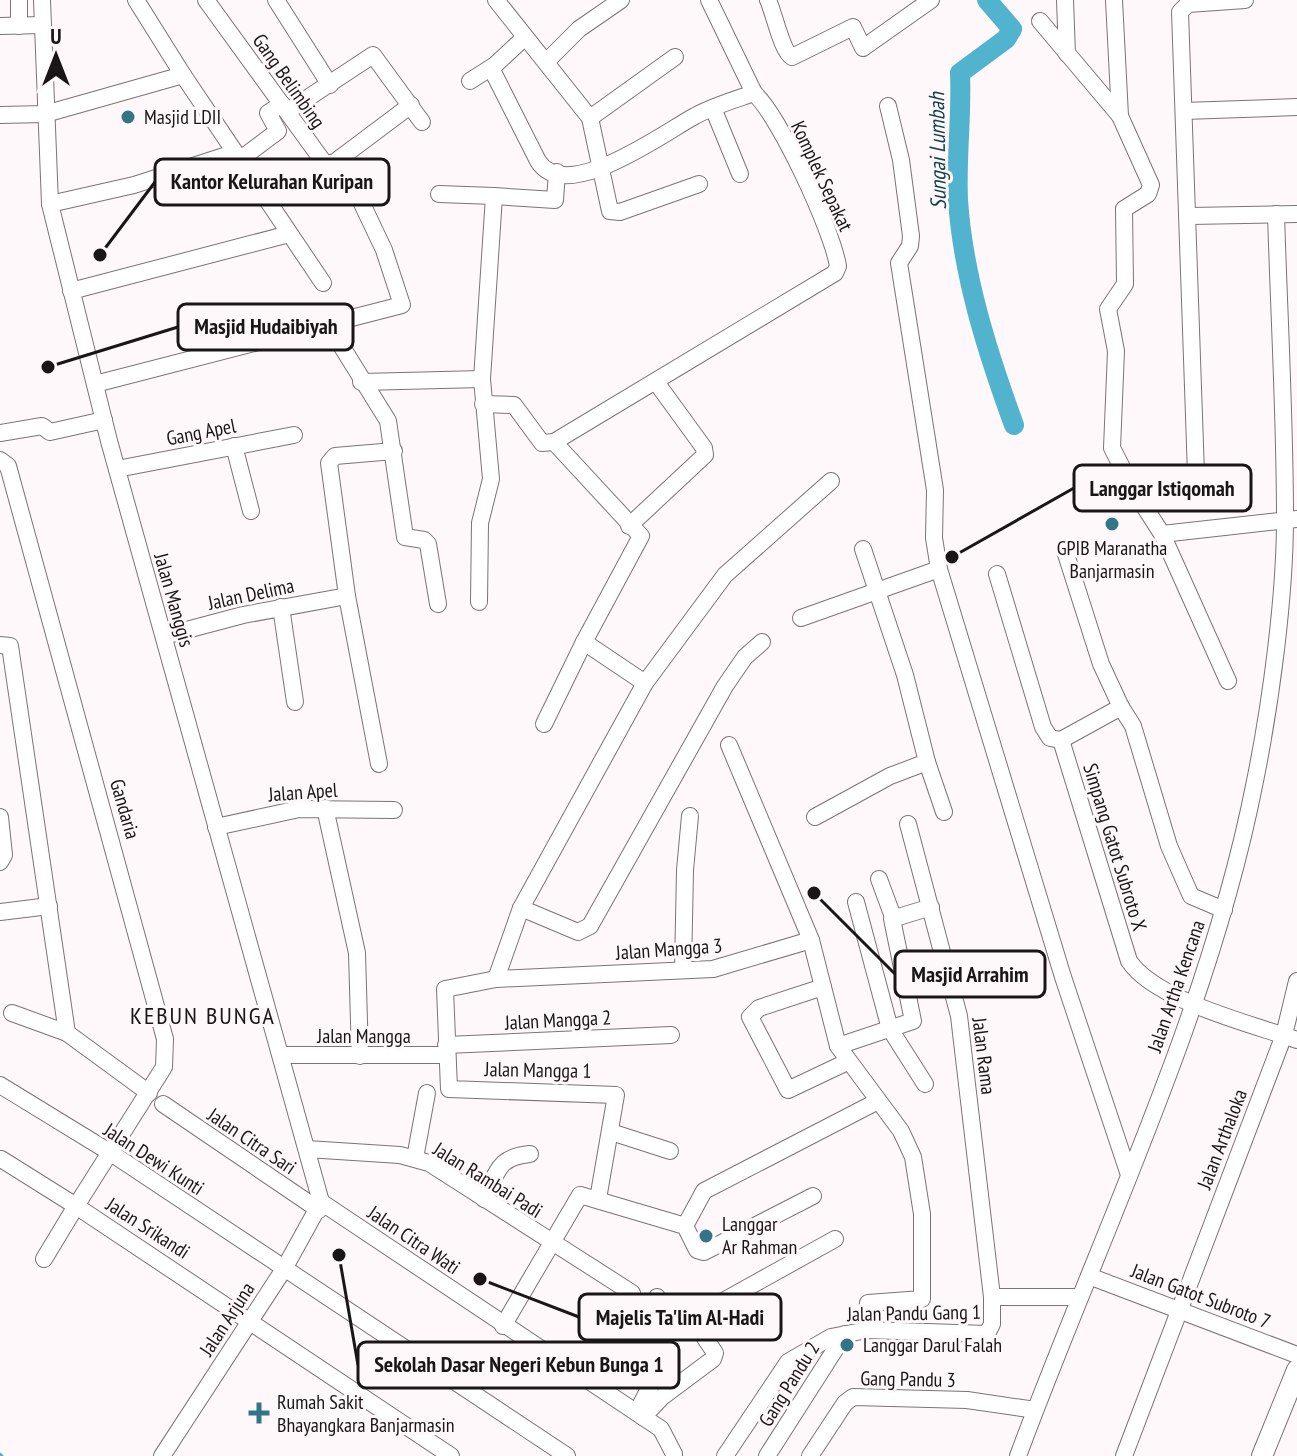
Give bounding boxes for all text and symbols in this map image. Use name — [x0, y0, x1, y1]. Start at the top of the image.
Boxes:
north arrow — [16, 16, 96, 96]
text: U — [50, 22, 62, 50]
street label: Gang Belimbing — [247, 29, 331, 133]
water label: Sungai Lumbah — [922, 91, 952, 210]
place label: Masjid LDII — [144, 104, 221, 130]
marker: Masjid LDII — [119, 108, 137, 126]
street label: Komplek Sepakat — [785, 117, 859, 236]
callout: Kantor Kelurahan Kuripan — [155, 159, 389, 205]
text: Kantor Kelurahan Kuripan — [171, 167, 373, 195]
callout: Masjid Hudaibiyah — [178, 304, 353, 350]
text: Masjid Hudaibiyah — [194, 312, 338, 340]
street label: Gang Apel — [164, 412, 238, 451]
callout: Langgar Istiqomah — [1074, 465, 1251, 511]
text: Langgar Istiqomah — [1089, 474, 1235, 502]
marker: GPIB Maranatha Banjarmasin — [1103, 515, 1121, 533]
place label: GPIB Maranatha Banjarmasin — [1057, 535, 1167, 584]
street label: Jalan Manggis — [148, 549, 200, 650]
street label: Jalan Delima — [205, 572, 296, 616]
street label: Simpang Gatot Subroto X — [1077, 760, 1153, 934]
street label: Gandaria — [104, 776, 146, 842]
street label: Jalan Apel — [267, 777, 339, 807]
street label: Jalan Artha Kencana — [1141, 917, 1211, 1056]
street label: Jalan Mangga 3 — [614, 932, 723, 966]
callout: Masjid Arrahim — [895, 951, 1045, 997]
text: Masjid Arrahim — [911, 960, 1029, 988]
district label: KEBUN BUNGA — [130, 1000, 276, 1031]
street label: Jalan Mangga 2 — [503, 1004, 612, 1036]
street label: Jalan Rama — [966, 1015, 1002, 1096]
street label: Jalan Mangga — [316, 1023, 411, 1049]
street label: Jalan Mangga 1 — [484, 1056, 591, 1084]
street label: Jalan Arthaloka — [1191, 1085, 1253, 1193]
street label: Jalan Citra Sari — [202, 1101, 301, 1180]
street label: Jalan Dewi Kunti — [98, 1116, 209, 1201]
street label: Jalan Rambai Padi — [428, 1136, 547, 1224]
street label: Jalan Srikandi — [100, 1191, 195, 1265]
street label: Jalan Citra Wati — [362, 1199, 465, 1280]
place label: Langgar Ar Rahman — [722, 1211, 797, 1260]
marker: Langgar Ar Rahman — [697, 1227, 715, 1245]
street label: Jalan Gatot Subroto 7 — [1127, 1257, 1274, 1335]
street label: Jalan Arjuna — [193, 1277, 260, 1362]
callout: Majelis Ta'lim Al-Hadi — [579, 1294, 781, 1340]
street label: Jalan Pandu Gang 1 — [846, 1299, 981, 1327]
text: Majelis Ta'lim Al-Hadi — [596, 1303, 764, 1331]
place label: Langgar Darul Falah — [863, 1332, 1002, 1358]
marker: Langgar Darul Falah — [838, 1336, 856, 1354]
street label: Gang Pandu 2 — [753, 1337, 825, 1431]
callout: Sekolah Dasar Negeri Kebun Bunga 1 — [358, 1342, 679, 1388]
text: Sekolah Dasar Negeri Kebun Bunga 1 — [374, 1350, 664, 1378]
street label: Gang Pandu 3 — [860, 1365, 956, 1393]
place label: Rumah Sakit Bhayangkara Banjarmasin — [277, 1389, 455, 1438]
marker: Rumah Sakit Bhayangkara Banjarmasin — [248, 1402, 270, 1424]

